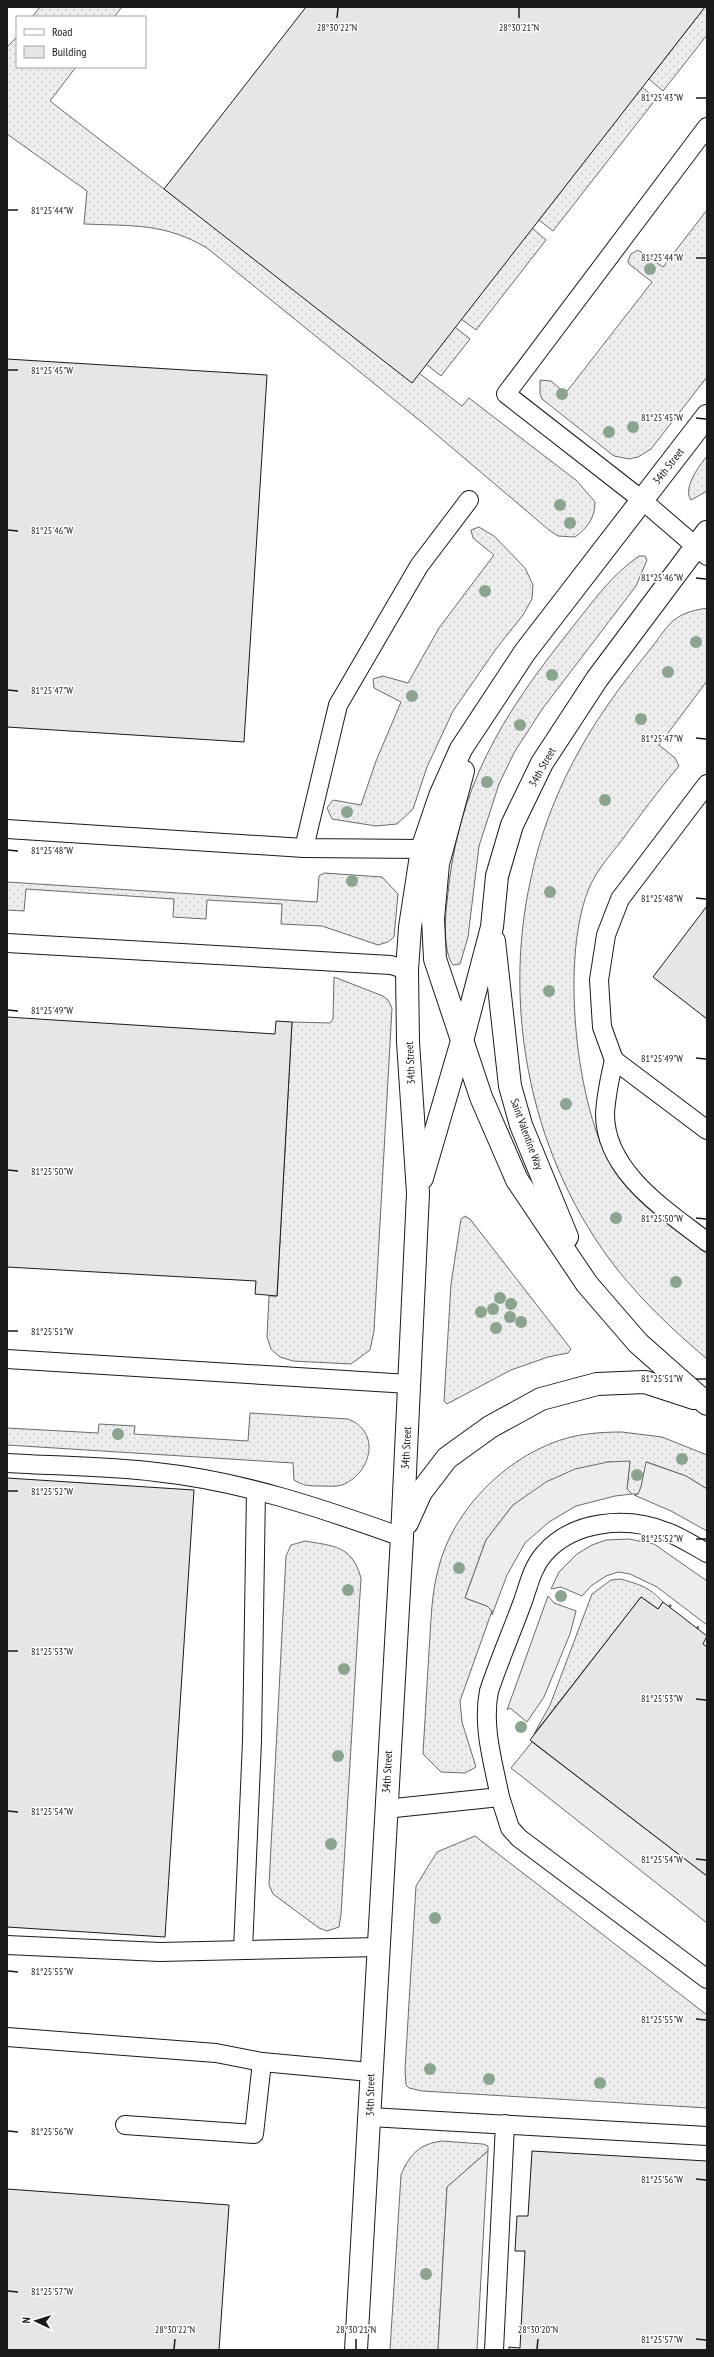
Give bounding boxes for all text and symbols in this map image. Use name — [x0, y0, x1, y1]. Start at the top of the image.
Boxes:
legend — [16, 16, 146, 68]
text: 28°30'22"N — [317, 21, 357, 34]
text: 28°30'21"N — [499, 21, 539, 34]
text: Road — [52, 24, 72, 39]
text: Building — [52, 44, 87, 59]
text: 81°25'43"W — [641, 91, 683, 104]
text: 81°25'44"W — [31, 204, 73, 217]
text: 81°25'44"W — [641, 251, 683, 264]
text: 81°25'45"W — [31, 364, 73, 377]
text: 81°25'45"W — [641, 411, 683, 424]
street label: 34th Street — [649, 445, 687, 487]
text: 81°25'46"W — [31, 524, 73, 537]
text: 81°25'46"W — [641, 571, 683, 584]
text: 81°25'47"W — [31, 684, 73, 697]
text: 81°25'47"W — [641, 732, 683, 745]
street label: 34th Street — [525, 745, 559, 789]
text: 81°25'48"W — [31, 844, 73, 857]
text: 81°25'48"W — [641, 892, 683, 905]
text: 81°25'49"W — [31, 1004, 73, 1017]
street label: 34th Street — [402, 1041, 418, 1085]
text: 81°25'49"W — [641, 1052, 683, 1065]
street label: Saint Valentine Way — [508, 1096, 547, 1172]
text: 81°25'50"W — [31, 1165, 73, 1178]
text: 81°25'50"W — [641, 1212, 683, 1225]
text: 81°25'51"W — [31, 1325, 73, 1338]
text: 81°25'51"W — [641, 1372, 683, 1385]
street label: 34th Street — [398, 1426, 414, 1470]
text: 81°25'52"W — [31, 1485, 73, 1498]
text: 81°25'52"W — [641, 1532, 683, 1545]
text: 81°25'53"W — [31, 1645, 73, 1658]
text: 81°25'53"W — [641, 1692, 683, 1705]
street label: 34th Street — [379, 1750, 395, 1794]
text: 81°25'54"W — [31, 1805, 73, 1818]
text: 81°25'54"W — [641, 1853, 683, 1866]
text: 81°25'55"W — [31, 1965, 73, 1978]
text: 81°25'55"W — [641, 2013, 683, 2026]
street label: 34th Street — [363, 2073, 377, 2117]
text: 81°25'56"W — [31, 2125, 73, 2138]
text: 81°25'56"W — [641, 2173, 683, 2186]
text: 81°25'57"W — [31, 2285, 73, 2298]
north arrow — [16, 2301, 56, 2341]
text: N — [19, 2317, 33, 2324]
text: 28°30'22"N — [155, 2323, 195, 2336]
text: 28°30'21"N — [336, 2323, 376, 2336]
text: 28°30'20"N — [518, 2323, 558, 2336]
text: 81°25'57"W — [641, 2333, 683, 2346]

